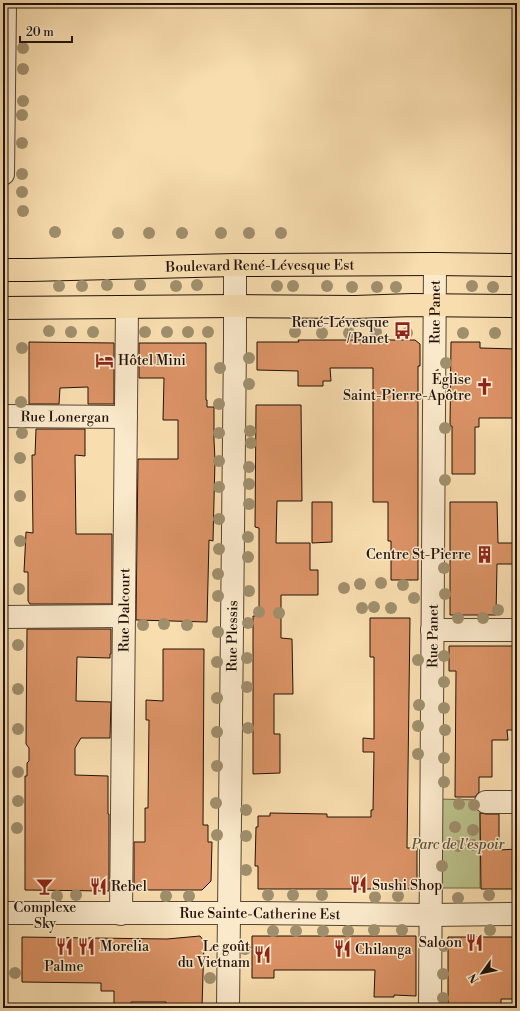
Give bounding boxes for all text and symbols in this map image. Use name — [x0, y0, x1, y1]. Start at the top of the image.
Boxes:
scale bar — [20, 18, 72, 44]
text: 20 m — [26, 25, 54, 40]
street label: Boulevard René-Lévesque Est — [164, 256, 355, 277]
street label: Rue Panet — [426, 280, 445, 344]
place label: René-Lévesque / Panet — [291, 314, 389, 348]
bus stop icon: René-Lévesque / Panet — [392, 320, 412, 340]
hotel icon: Hôtel Mini — [95, 350, 115, 370]
place label: Hôtel Mini — [118, 352, 186, 370]
place label: Église Saint-Pierre-Apôtre — [343, 369, 471, 405]
church icon: Église Saint-Pierre-Apôtre — [474, 377, 494, 397]
street label: Rue Lonergan — [20, 408, 110, 427]
building icon: Centre St-Pierre — [474, 544, 494, 564]
place label: Centre St-Pierre — [366, 546, 471, 564]
street label: Rue Dalcourt — [116, 568, 134, 652]
street label: Rue Plessis — [224, 600, 242, 672]
street label: Rue Panet — [424, 604, 443, 668]
park label: Parc de l'espoir — [410, 836, 506, 854]
restaurant icon: Sushi Shop — [349, 875, 369, 895]
restaurant icon: Rebel — [88, 876, 108, 896]
bar icon: Complexe Sky — [35, 877, 55, 897]
place label: Sushi Shop — [372, 877, 442, 895]
place label: Rebel — [111, 878, 147, 896]
place label: Complexe Sky — [14, 899, 76, 933]
street label: Rue Sainte-Catherine Est — [180, 905, 341, 924]
restaurant icon: Saloon — [465, 932, 485, 952]
place label: Saloon — [419, 934, 463, 952]
restaurant icon: Palme — [54, 936, 74, 956]
restaurant icon: Morelia — [77, 936, 97, 956]
place label: Morelia — [100, 938, 150, 956]
place label: Le goût du Vietnam — [178, 938, 250, 972]
restaurant icon: Chilanga — [332, 939, 352, 959]
place label: Chilanga — [355, 941, 412, 959]
restaurant icon: Le goût du Vietnam — [253, 944, 273, 964]
north arrow — [462, 953, 502, 993]
place label: Palme — [44, 958, 84, 976]
text: N — [466, 970, 483, 985]

